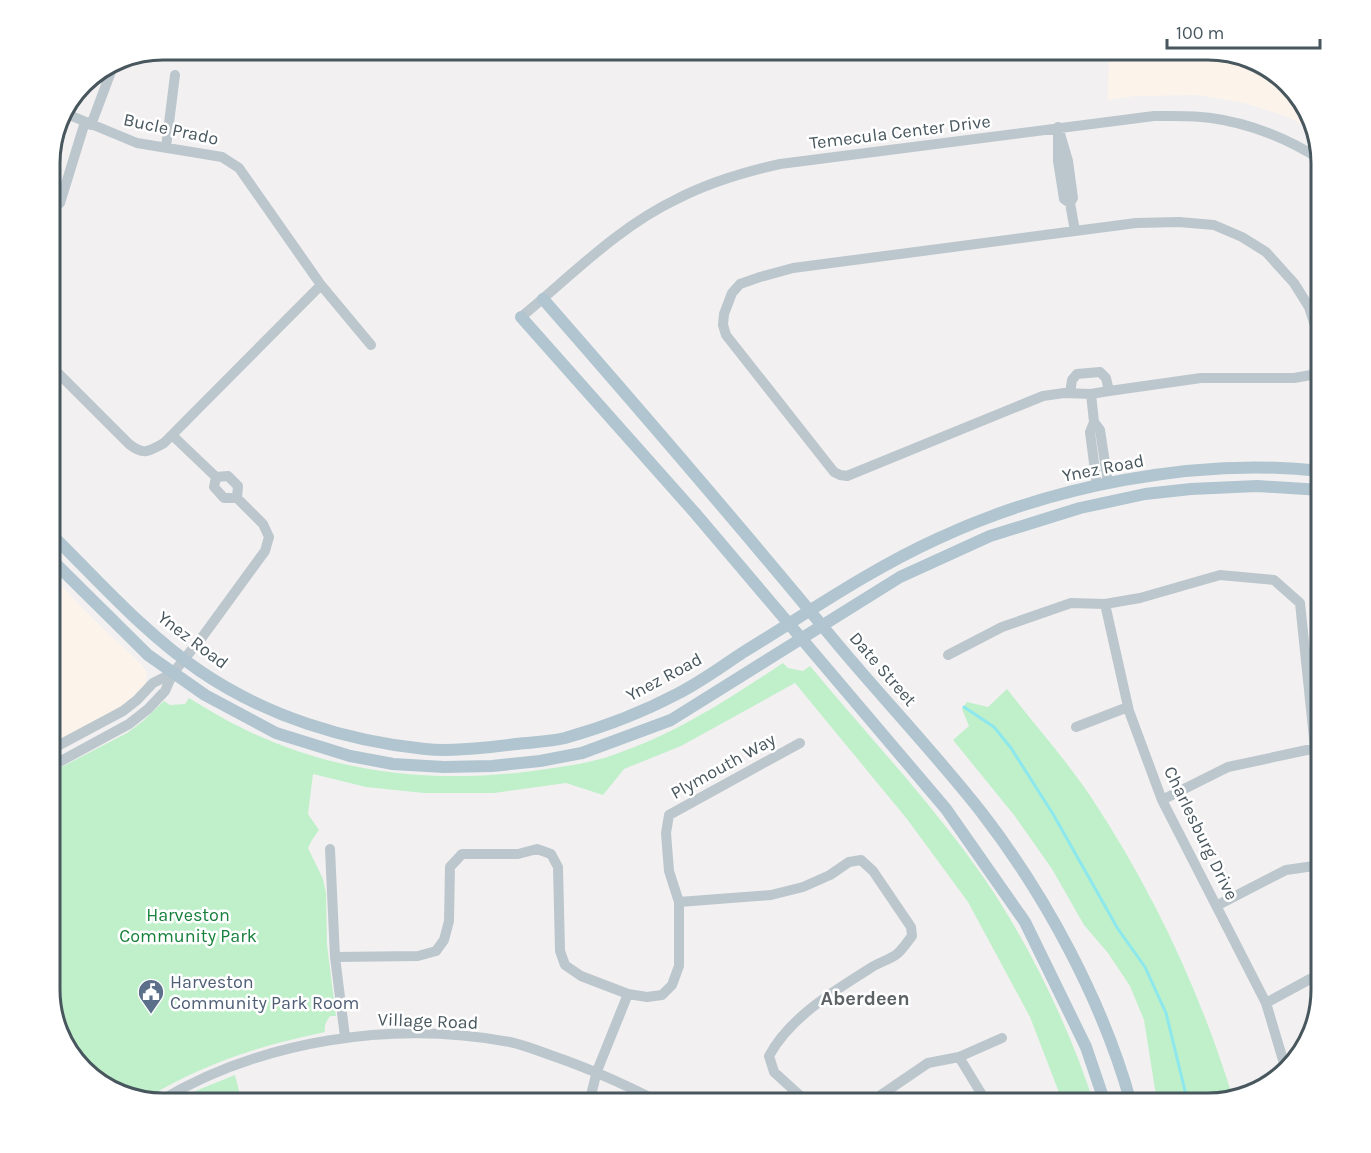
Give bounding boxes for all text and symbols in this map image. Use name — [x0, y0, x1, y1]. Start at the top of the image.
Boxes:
scale bar — [1167, 12, 1320, 50]
text: 100 m — [1176, 22, 1224, 44]
street label: Bucle Prado — [121, 108, 221, 150]
street label: Temecula Center Drive — [808, 110, 992, 154]
street label: Ynez Road — [1060, 449, 1146, 487]
street label: Ynez Road — [153, 606, 233, 674]
street label: Date Street — [845, 627, 921, 711]
street label: Ynez Road — [622, 648, 706, 706]
street label: Plymouth Way — [667, 728, 780, 804]
street label: Charlesburg Drive — [1159, 762, 1243, 904]
park label: Harveston Community Park — [119, 904, 257, 947]
place label: Harveston Community Park Room — [170, 971, 359, 1014]
public building icon: Harveston Community Park Room — [136, 977, 166, 1015]
district label: Aberdeen — [820, 987, 910, 1010]
street label: Village Road — [377, 1008, 479, 1034]

